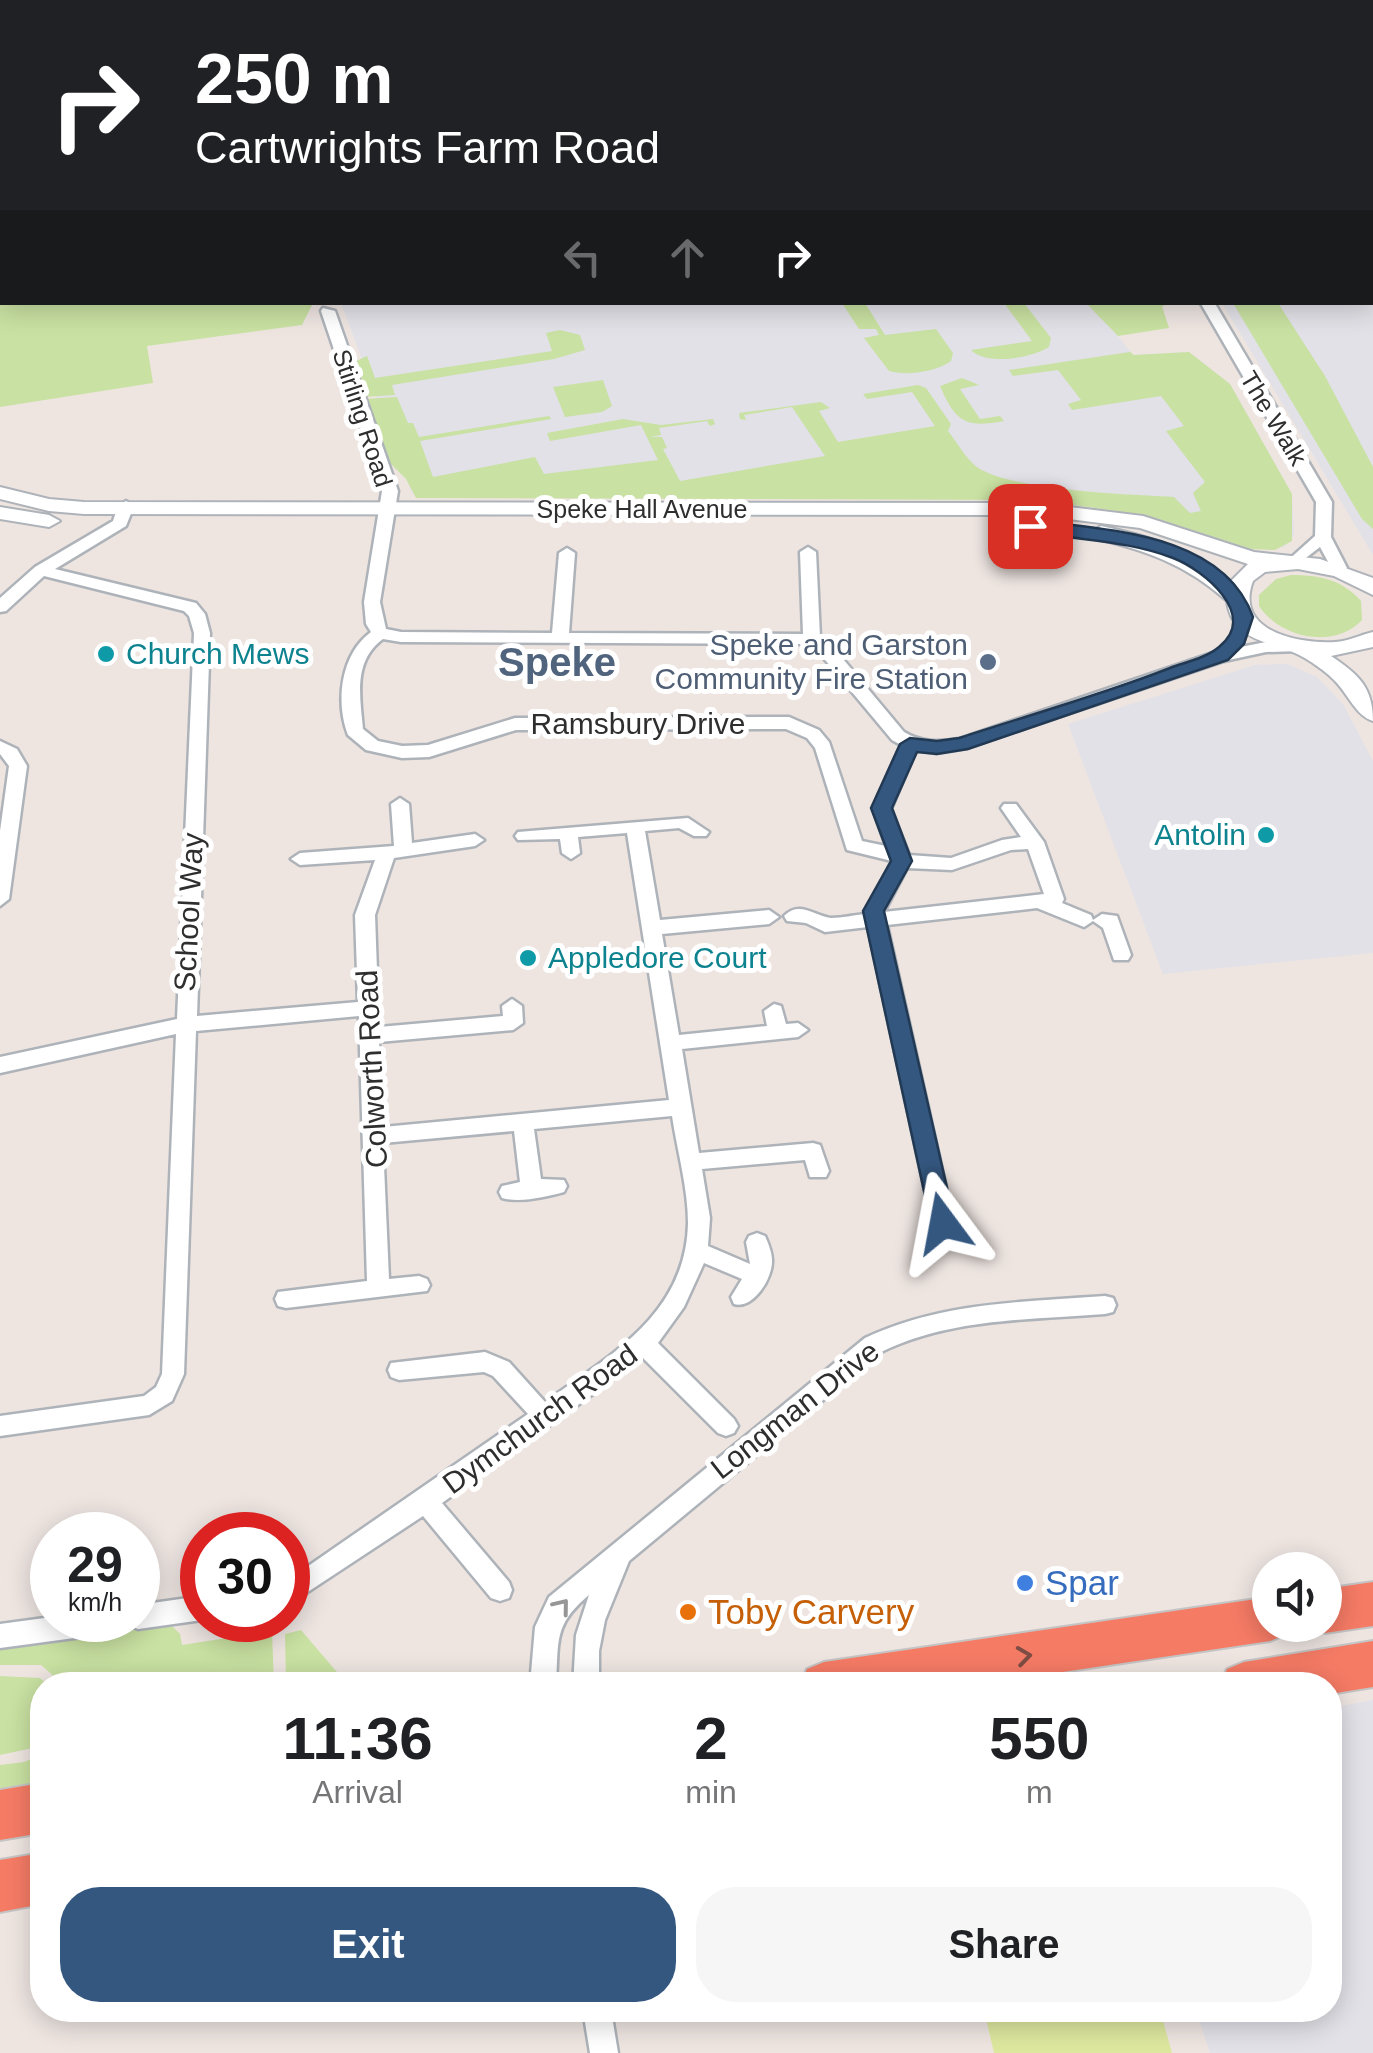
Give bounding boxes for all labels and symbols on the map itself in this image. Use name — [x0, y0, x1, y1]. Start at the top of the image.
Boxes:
street label: Stirling Road — [328, 346, 398, 490]
street label: The Walk — [1235, 366, 1313, 470]
pin — [988, 484, 1073, 569]
street label: Speke Hall Avenue — [537, 495, 747, 523]
place label: Speke and Garston Community Fire Station — [655, 628, 968, 695]
place label: Church Mews — [126, 637, 309, 670]
district label: Speke — [498, 640, 616, 684]
marker: Church Mews — [95, 643, 117, 665]
marker: Speke and Garston Community Fire Station — [977, 651, 999, 673]
street label: Ramsbury Drive — [530, 707, 746, 740]
place label: Antolin — [1154, 818, 1246, 851]
marker: Antolin — [1255, 824, 1277, 846]
street label: School Way — [168, 832, 209, 992]
place label: Appledore Court — [548, 941, 767, 974]
marker: Appledore Court — [517, 947, 539, 969]
street label: Colworth Road — [350, 969, 393, 1169]
position arrow — [891, 1171, 995, 1275]
street label: Longman Drive — [704, 1334, 885, 1485]
street label: Dymchurch Road — [436, 1337, 643, 1500]
speed limit sign: 30 — [180, 1512, 310, 1642]
place label: Spar — [1045, 1563, 1119, 1602]
marker: Spar — [1014, 1572, 1036, 1594]
place label: Toby Carvery — [708, 1592, 915, 1631]
one-way arrow — [550, 1599, 568, 1617]
marker: Toby Carvery — [677, 1601, 699, 1623]
one-way arrow — [1016, 1646, 1032, 1667]

